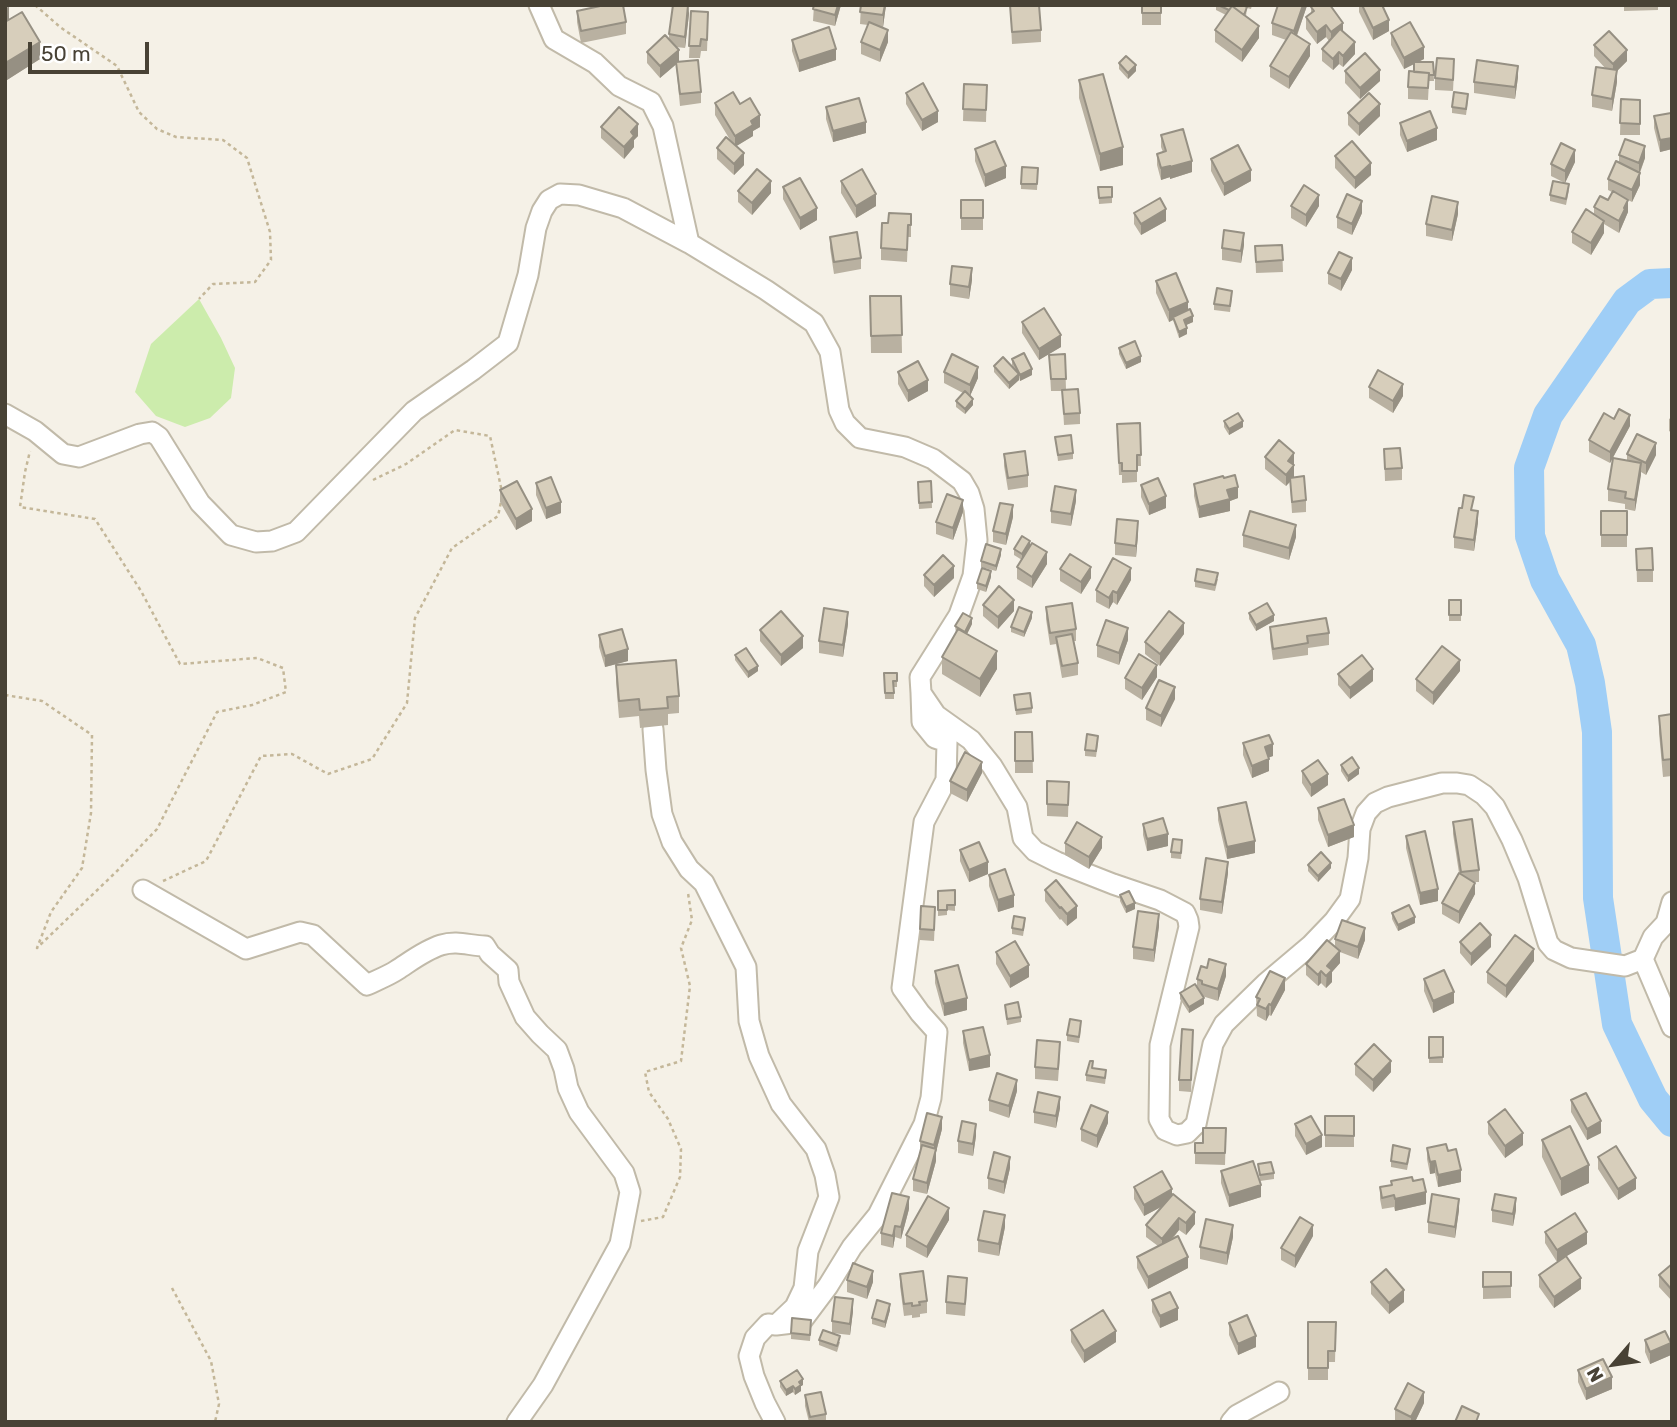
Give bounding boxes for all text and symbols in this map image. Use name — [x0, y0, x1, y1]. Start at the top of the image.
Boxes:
scale bar — [32, 28, 152, 72]
text: 50 m — [41, 41, 91, 66]
north arrow — [1579, 1329, 1649, 1399]
text: N — [1582, 1363, 1609, 1386]

